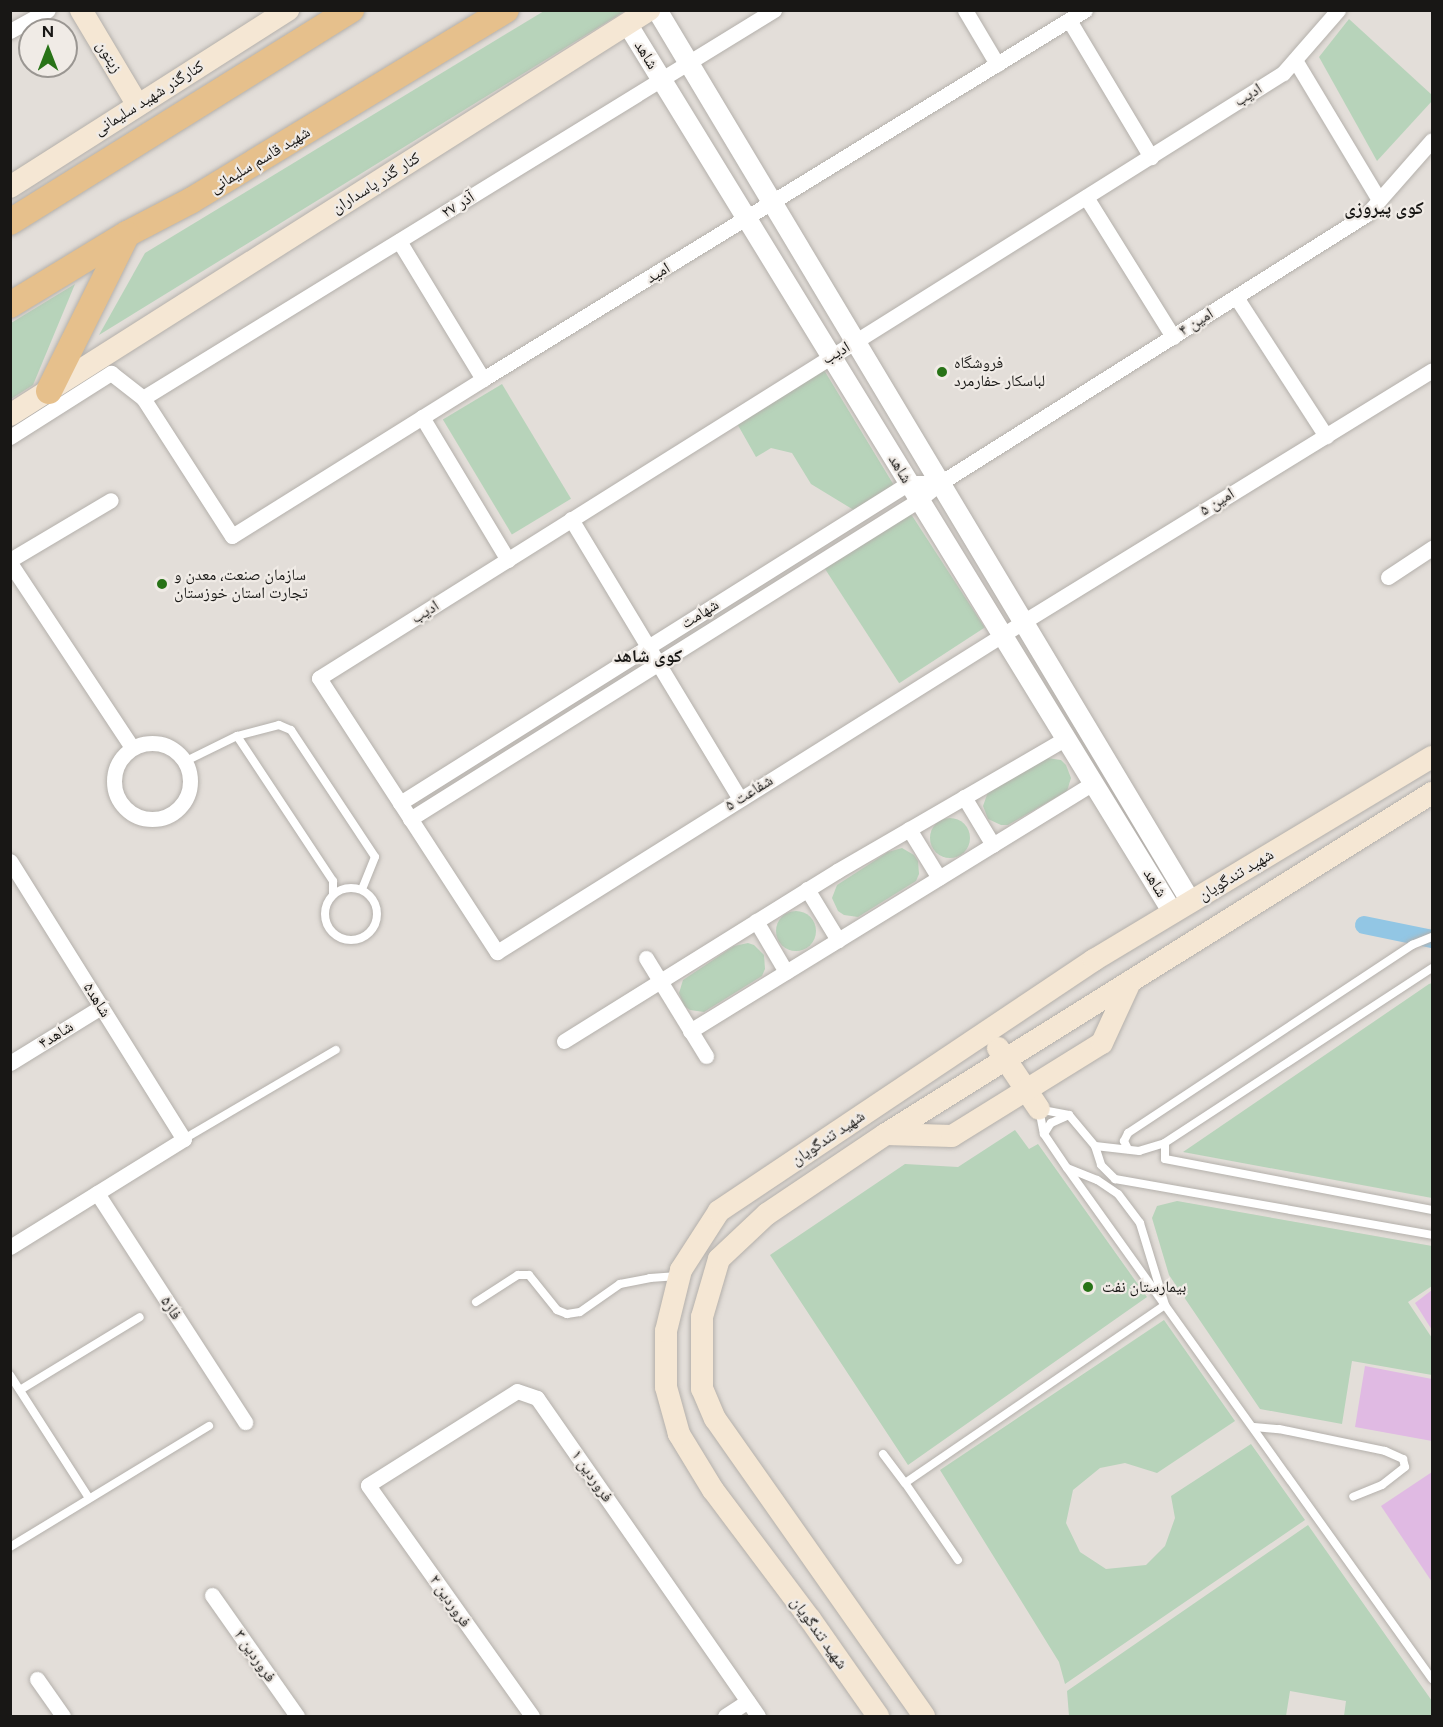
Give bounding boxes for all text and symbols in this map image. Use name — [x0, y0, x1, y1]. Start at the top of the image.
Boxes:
north arrow — [18, 18, 78, 78]
text: N — [42, 22, 54, 41]
street label: زیتون — [92, 37, 126, 77]
street label: شاهد — [630, 37, 662, 73]
street label: کنارگذر شهید سلیمانی — [90, 56, 208, 140]
street label: ادیب — [1231, 79, 1265, 111]
street label: شهید قاسم سلیمانی — [206, 122, 314, 198]
street label: کنار گذر پاسداران — [328, 148, 424, 218]
street label: آذر ۲۷ — [438, 188, 478, 222]
district label: کوی پیروزی — [1344, 197, 1424, 219]
street label: امید — [643, 258, 673, 288]
street label: امین ۴ — [1175, 304, 1217, 340]
street label: ادیب — [819, 337, 853, 369]
place label: فروشگاه لباسکار حفارمرد — [954, 353, 1045, 391]
marker: فروشگاه لباسکار حفارمرد — [935, 365, 949, 379]
street label: شاهد — [884, 451, 916, 487]
street label: امین ۵ — [1196, 484, 1238, 520]
place label: سازمان صنعت، معدن و تجارت استان خوزستان — [174, 565, 308, 603]
marker: سازمان صنعت، معدن و تجارت استان خوزستان — [155, 577, 169, 591]
street label: شهامت — [678, 595, 722, 633]
street label: ادیب — [408, 596, 442, 628]
district label: کوی شاهد — [614, 645, 682, 667]
street label: شفاعت ۵ — [721, 771, 777, 815]
street label: شهید تندگویان — [1195, 845, 1277, 905]
street label: شاهد — [1139, 865, 1171, 901]
street label: شاهد۵ — [79, 979, 115, 1021]
street label: شاهد۴ — [35, 1017, 77, 1053]
street label: شهید تندگویان — [788, 1106, 868, 1170]
place label: بیمارستان نفت — [1102, 1277, 1186, 1297]
marker: بیمارستان نفت — [1079, 1278, 1097, 1296]
street label: فاز۵ — [156, 1293, 186, 1323]
street label: فروردین ۱ — [567, 1446, 617, 1506]
street label: فروردین ۲ — [425, 1571, 475, 1631]
street label: شهید تندگویان — [786, 1593, 852, 1673]
street label: فروردین ۳ — [230, 1626, 280, 1686]

